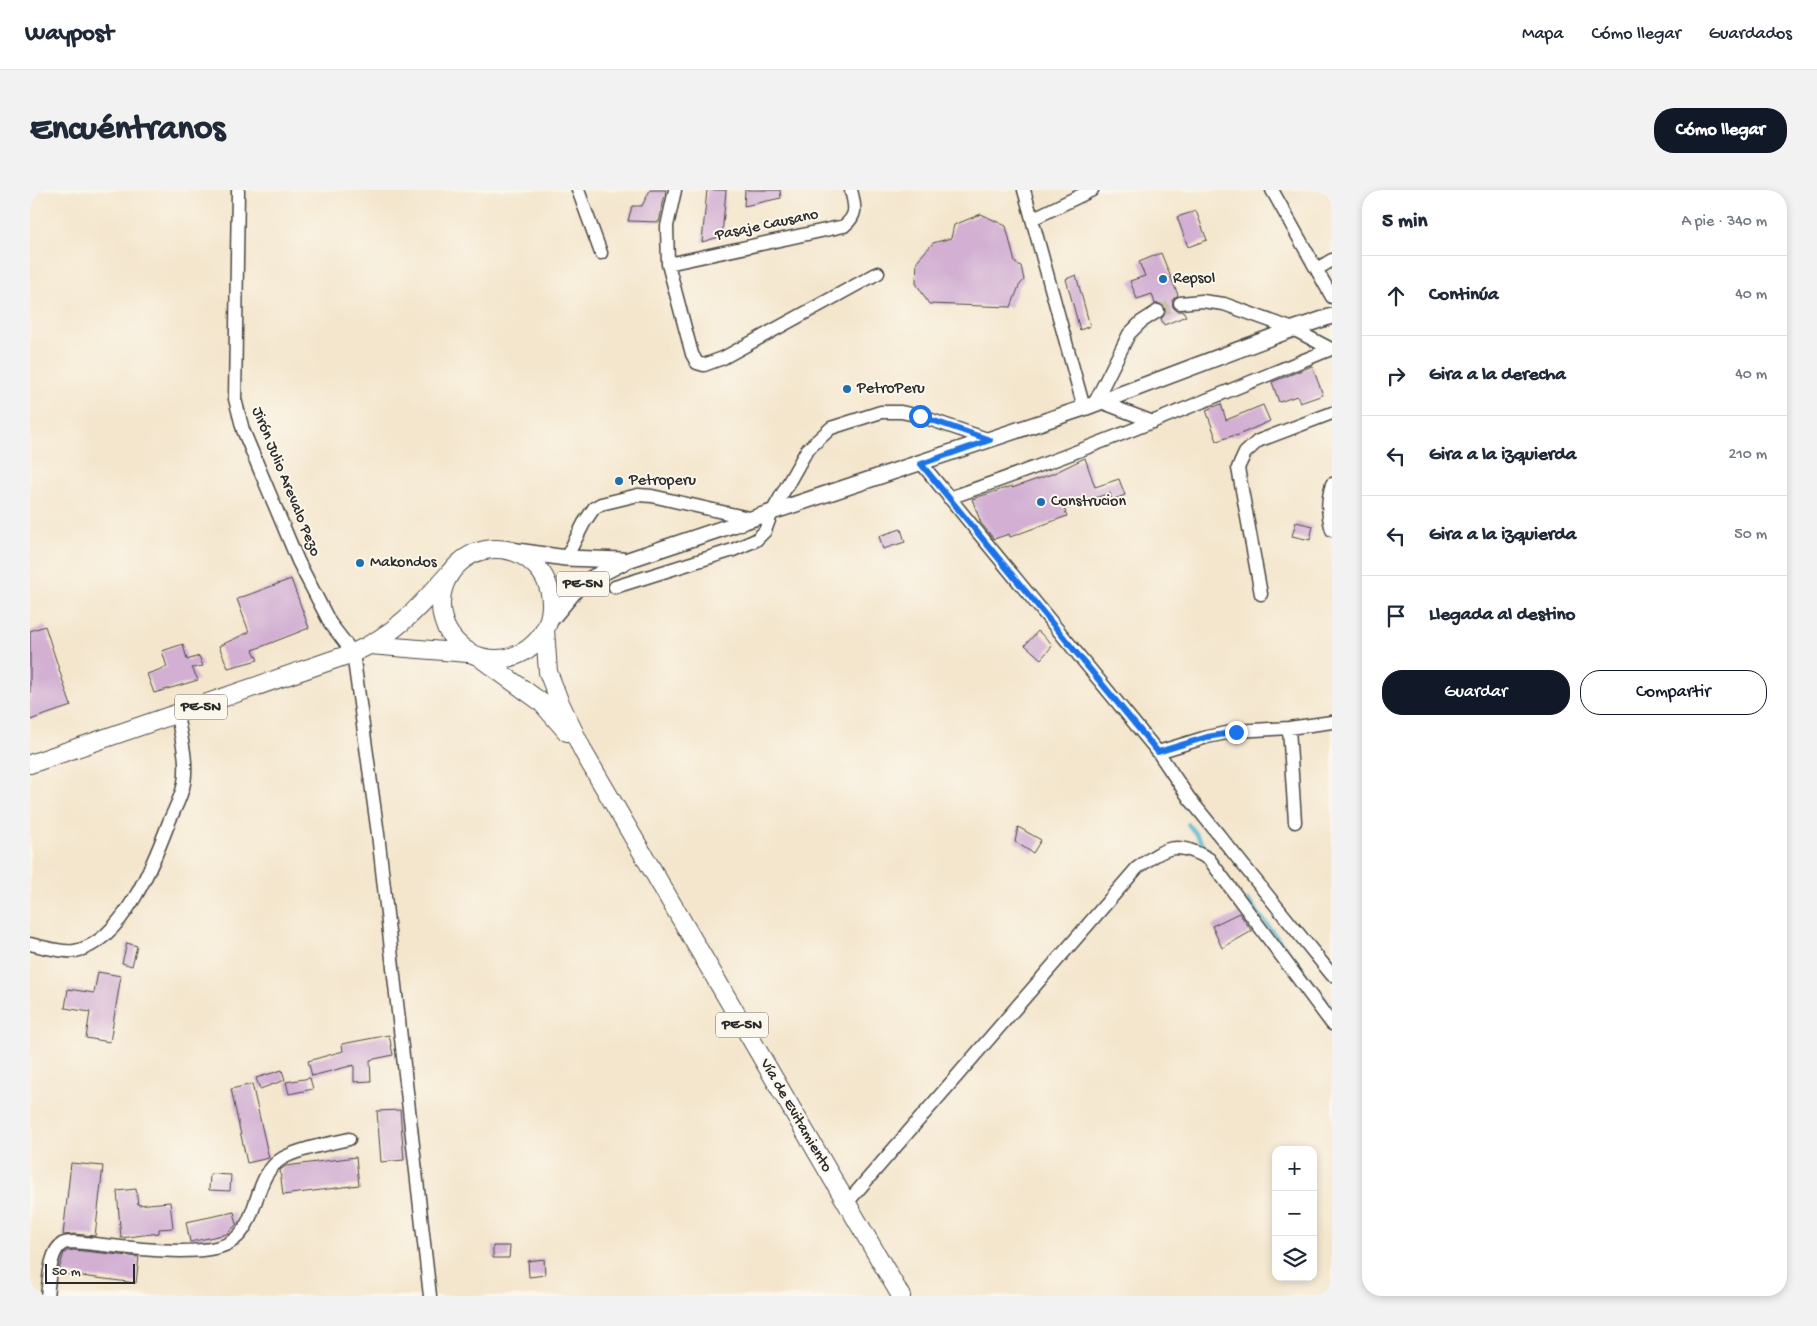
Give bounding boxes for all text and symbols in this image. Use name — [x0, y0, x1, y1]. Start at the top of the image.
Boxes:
text: Waypost — [25, 20, 113, 49]
text: Mapa — [1522, 24, 1563, 45]
text: Cómo llegar — [1591, 24, 1681, 45]
text: Guardados — [1709, 24, 1792, 45]
button: Cómo llegar — [1654, 108, 1787, 153]
text: Encuéntranos — [30, 110, 225, 151]
street label: Pasaje Causano — [713, 206, 820, 246]
text: 5 min — [1382, 210, 1427, 235]
text: A pie · 340 m — [1681, 213, 1767, 232]
place label: Repsol — [1173, 270, 1215, 289]
marker: Repsol — [1157, 273, 1169, 285]
icon: ahead — [1382, 282, 1410, 310]
text: Continúa — [1429, 284, 1499, 307]
text: 40 m — [1735, 286, 1767, 305]
icon: right — [1382, 362, 1410, 390]
text: Gira a la derecha — [1429, 364, 1566, 387]
text: 40 m — [1735, 366, 1767, 385]
place label: PetroPeru — [856, 380, 925, 399]
marker: PetroPeru — [841, 383, 853, 395]
street label: Jirón Julio Arevalo Pezo — [246, 404, 324, 560]
route start — [909, 405, 932, 428]
icon: left — [1382, 442, 1410, 470]
text: Gira a la izquierda — [1429, 444, 1576, 467]
text: 210 m — [1728, 446, 1767, 465]
place label: Petroperu — [628, 472, 696, 491]
marker: Petroperu — [613, 475, 625, 487]
place label: Construcion — [1051, 493, 1126, 512]
marker: Construcion — [1035, 496, 1047, 508]
icon: left — [1382, 522, 1410, 550]
text: Gira a la izquierda — [1429, 524, 1576, 547]
text: 50 m — [1734, 526, 1767, 545]
place label: Makondos — [370, 554, 438, 573]
marker: Makondos — [354, 557, 366, 569]
road number: PE-5N — [557, 572, 609, 596]
icon: arrive — [1382, 602, 1410, 630]
text: Llegada al destino — [1429, 604, 1575, 627]
button: Guardar — [1382, 670, 1570, 715]
button: Compartir — [1580, 670, 1767, 715]
road number: PE-5N — [175, 694, 227, 720]
route end — [1225, 721, 1248, 744]
road number: PE-5N — [716, 1012, 768, 1038]
street label: Vía de Evitamiento — [754, 1055, 835, 1176]
map controls — [1272, 1146, 1317, 1281]
button: + — [1272, 1146, 1317, 1191]
button: − — [1272, 1191, 1317, 1236]
button: layers — [1272, 1236, 1317, 1281]
scale bar — [45, 1261, 135, 1284]
text: 50 m — [52, 1264, 81, 1281]

